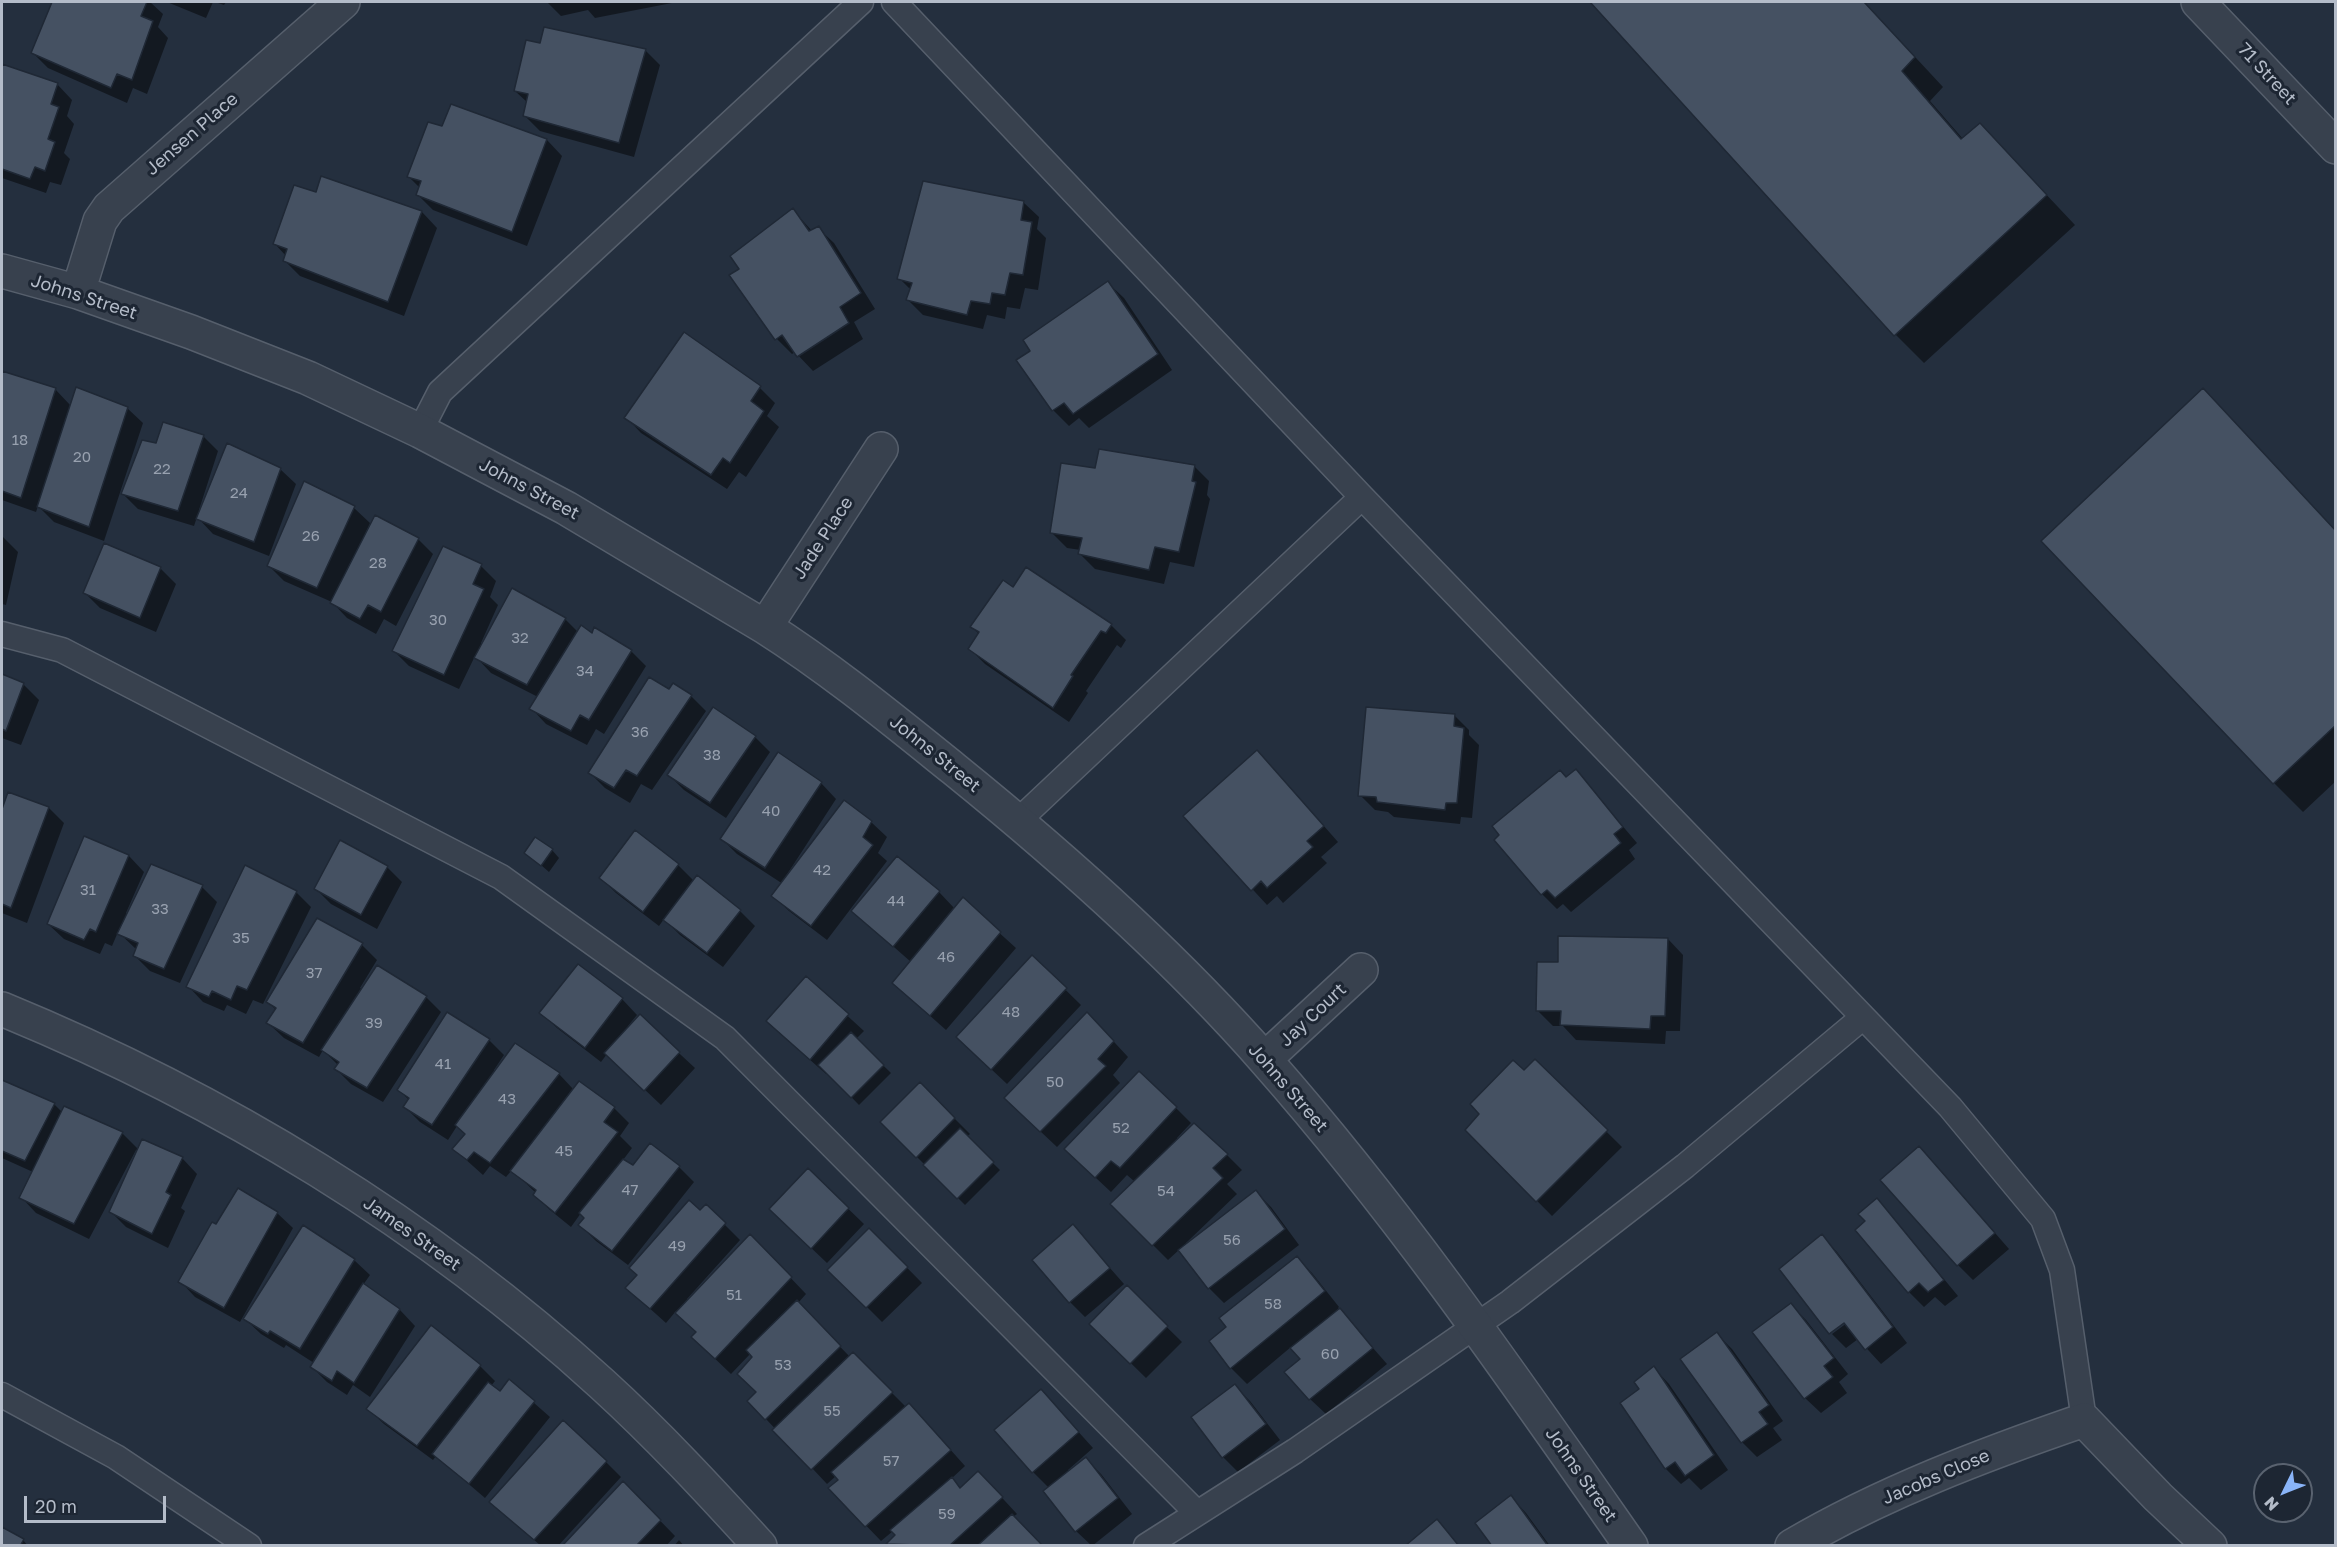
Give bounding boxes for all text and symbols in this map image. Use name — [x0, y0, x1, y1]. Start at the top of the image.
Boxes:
street label: 71 Street — [2233, 39, 2301, 109]
street label: Jensen Place — [142, 88, 242, 180]
street label: Johns Street — [28, 270, 140, 324]
house number: 18 — [12, 431, 28, 449]
house number: 20 — [73, 448, 91, 466]
street label: Johns Street — [475, 454, 583, 524]
house number: 22 — [153, 460, 171, 478]
house number: 24 — [230, 484, 248, 502]
street label: Jade Place — [788, 493, 858, 583]
house number: 26 — [302, 527, 320, 545]
house number: 28 — [369, 554, 387, 572]
house number: 30 — [429, 611, 447, 629]
house number: 32 — [511, 629, 529, 647]
house number: 34 — [576, 662, 594, 680]
street label: Johns Street — [885, 711, 985, 797]
house number: 36 — [631, 723, 649, 741]
house number: 38 — [703, 746, 721, 764]
house number: 40 — [762, 802, 780, 820]
house number: 42 — [813, 861, 831, 879]
house number: 31 — [80, 881, 96, 899]
house number: 44 — [887, 892, 905, 910]
house number: 33 — [151, 900, 169, 918]
house number: 35 — [232, 929, 250, 947]
house number: 46 — [937, 948, 955, 966]
house number: 37 — [306, 964, 322, 982]
street label: Jay Court — [1275, 979, 1351, 1051]
house number: 48 — [1002, 1003, 1020, 1021]
house number: 39 — [365, 1014, 383, 1032]
street label: Johns Street — [1244, 1039, 1332, 1137]
house number: 41 — [435, 1055, 451, 1073]
house number: 50 — [1046, 1073, 1064, 1091]
house number: 43 — [498, 1090, 516, 1108]
house number: 52 — [1112, 1119, 1130, 1137]
house number: 45 — [555, 1142, 573, 1160]
house number: 47 — [621, 1181, 639, 1199]
house number: 54 — [1157, 1182, 1175, 1200]
street label: James Street — [359, 1193, 465, 1275]
house number: 56 — [1223, 1231, 1241, 1249]
house number: 49 — [668, 1237, 686, 1255]
house number: 51 — [726, 1286, 742, 1304]
house number: 58 — [1264, 1295, 1282, 1313]
house number: 60 — [1321, 1345, 1339, 1363]
house number: 53 — [774, 1356, 792, 1374]
house number: 55 — [823, 1402, 841, 1420]
street label: Johns Street — [1541, 1424, 1621, 1526]
street label: Jacobs Close — [1879, 1445, 1993, 1509]
house number: 57 — [883, 1452, 899, 1470]
north arrow — [2253, 1463, 2313, 1523]
scale bar — [27, 1484, 170, 1522]
text: N — [2260, 1493, 2283, 1515]
text: 20 m — [35, 1495, 77, 1517]
house number: 59 — [938, 1505, 956, 1523]

